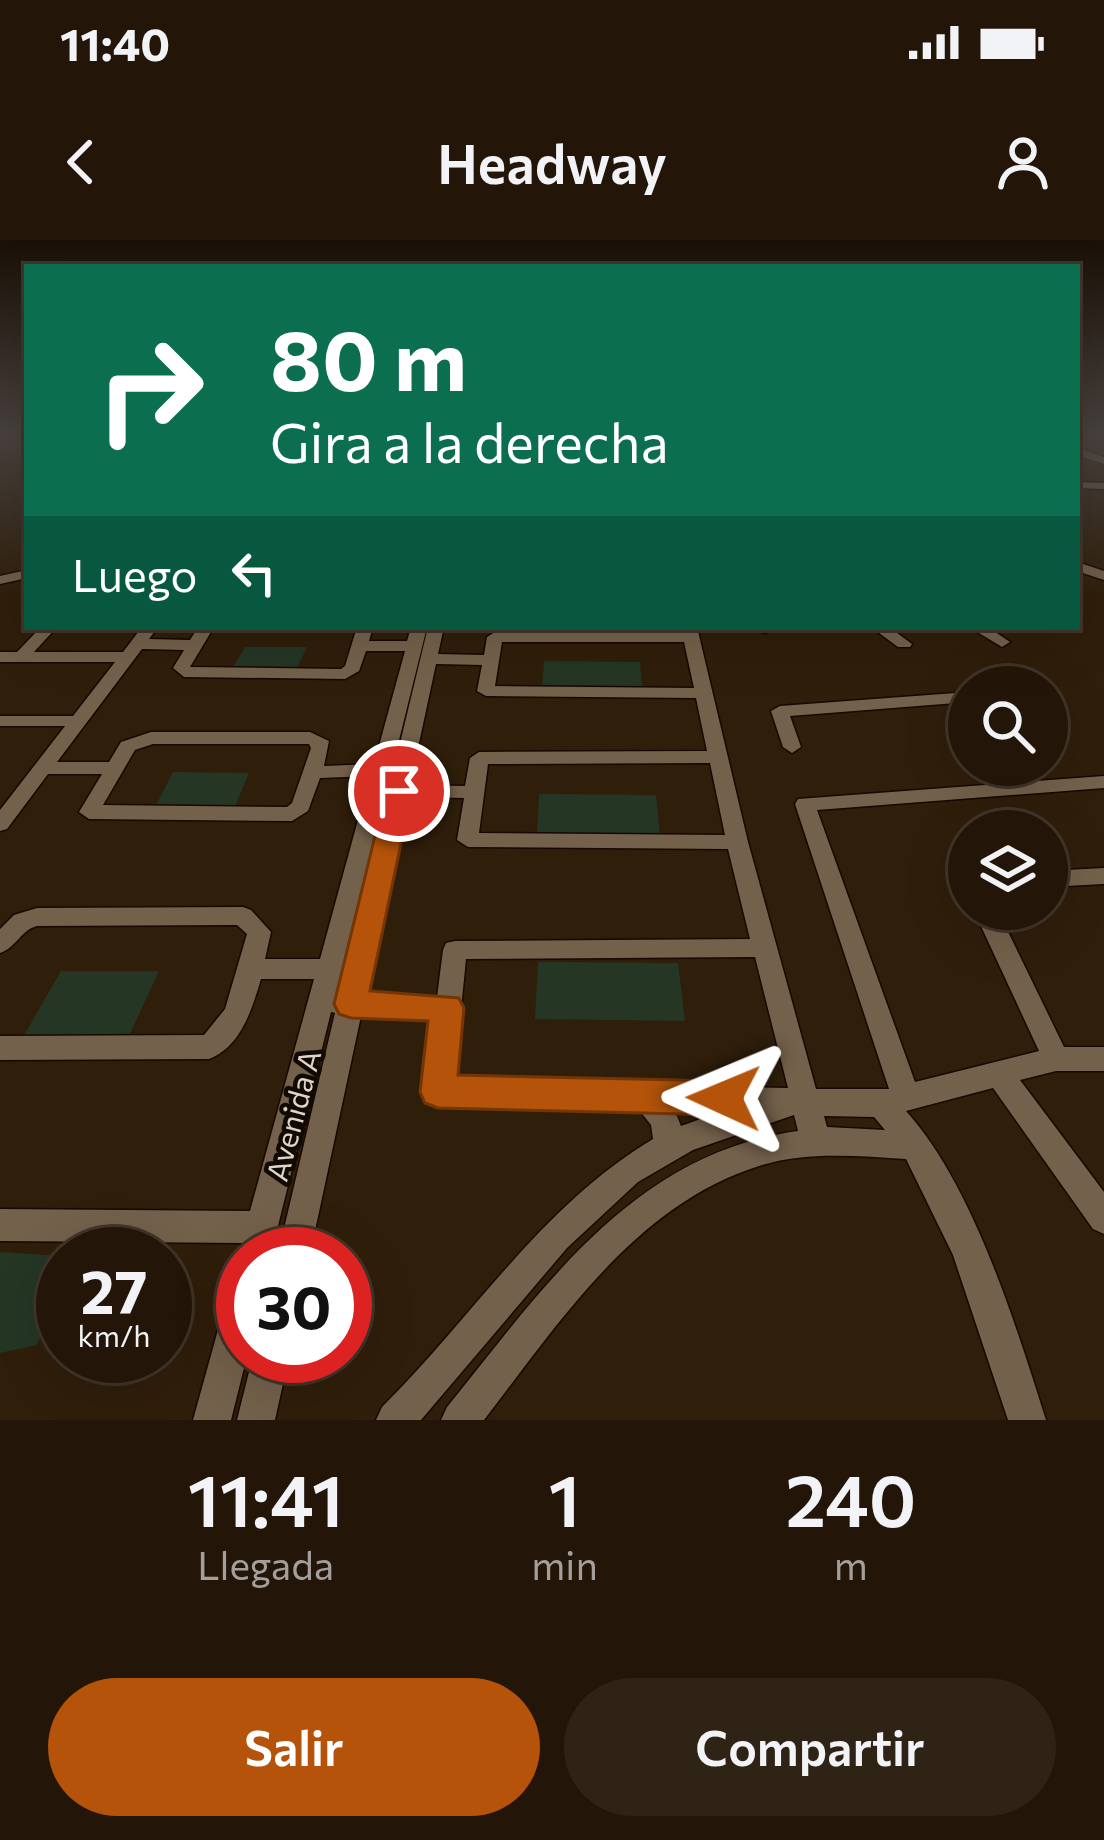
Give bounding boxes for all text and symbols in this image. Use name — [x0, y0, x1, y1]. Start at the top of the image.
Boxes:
text: 11:40 — [60, 15, 170, 70]
icon: back — [48, 129, 114, 195]
text: Headway — [437, 129, 667, 195]
icon: person — [990, 129, 1056, 195]
text: 80 m — [270, 306, 467, 408]
icon: right — [72, 312, 228, 468]
text: Gira a la derecha — [270, 408, 669, 474]
icon: left — [221, 540, 287, 606]
text: Luego — [72, 546, 197, 601]
map controls — [948, 666, 1068, 930]
button: search — [948, 666, 1068, 786]
pin — [348, 740, 450, 842]
icon: arrive — [366, 758, 432, 824]
button: layers — [948, 810, 1068, 930]
position arrow — [661, 1035, 787, 1161]
street label: Avenida A — [257, 1045, 327, 1185]
speed limit sign: 30 — [216, 1227, 372, 1383]
text: 27 — [81, 1253, 147, 1326]
text: km/h — [78, 1316, 150, 1353]
text: 11:41 — [188, 1454, 344, 1542]
text: 1 — [549, 1454, 581, 1542]
text: 240 — [785, 1454, 916, 1542]
text: Llegada — [197, 1540, 334, 1588]
text: min — [531, 1540, 598, 1588]
text: m — [834, 1540, 868, 1588]
button: Salir — [48, 1678, 540, 1816]
button: Compartir — [564, 1678, 1056, 1816]

